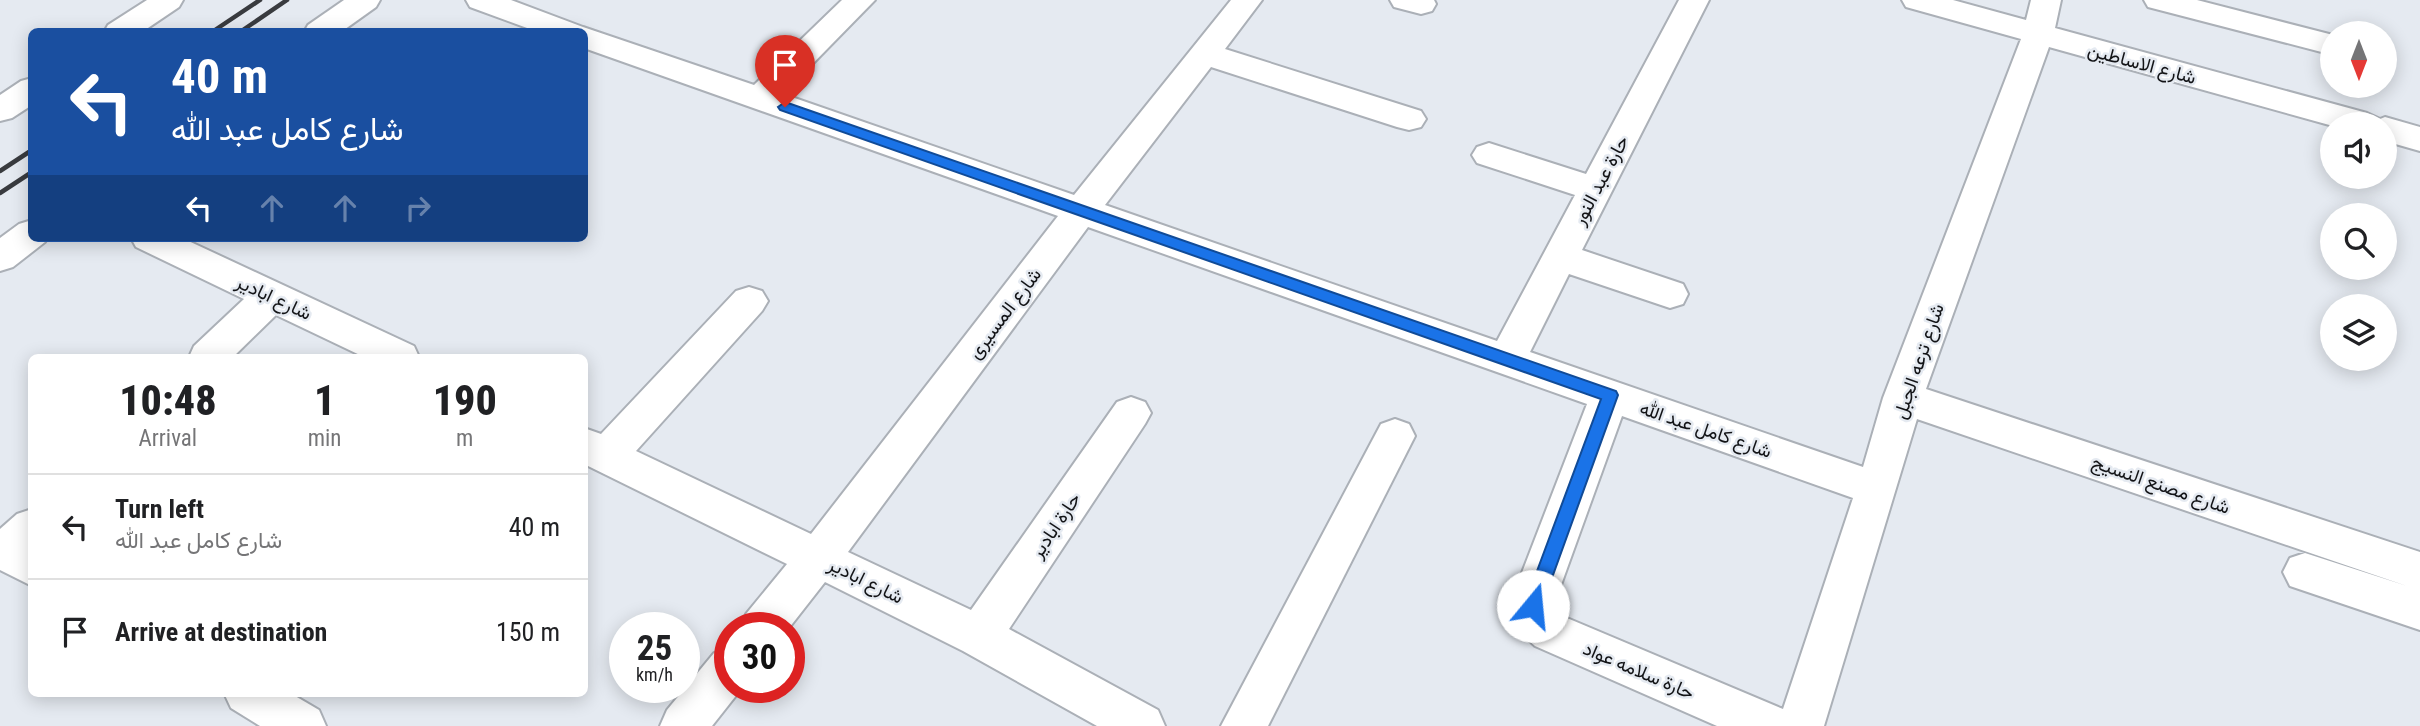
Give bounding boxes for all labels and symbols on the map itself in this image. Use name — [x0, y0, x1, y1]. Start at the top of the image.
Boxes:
north arrow — [2320, 21, 2398, 98]
pin — [755, 35, 815, 107]
street label: شارع الاساطين — [2085, 38, 2199, 90]
street label: حارة عبد النور — [1567, 132, 1634, 230]
street label: شارع المسيرى — [963, 263, 1047, 364]
street label: شارع ابادير — [231, 270, 315, 326]
street label: شارع ترعه الجبل — [1888, 300, 1950, 422]
street label: شارع كامل عبد الله — [1636, 396, 1775, 464]
street label: شارع مصنع النسيج — [2088, 450, 2233, 521]
street label: حارة ابادير — [1025, 488, 1086, 563]
street label: شارع ابادير — [823, 552, 907, 609]
position arrow — [1496, 569, 1570, 643]
speed limit sign: 30 — [714, 612, 805, 703]
street label: حارة سلامه عواد — [1580, 637, 1698, 704]

